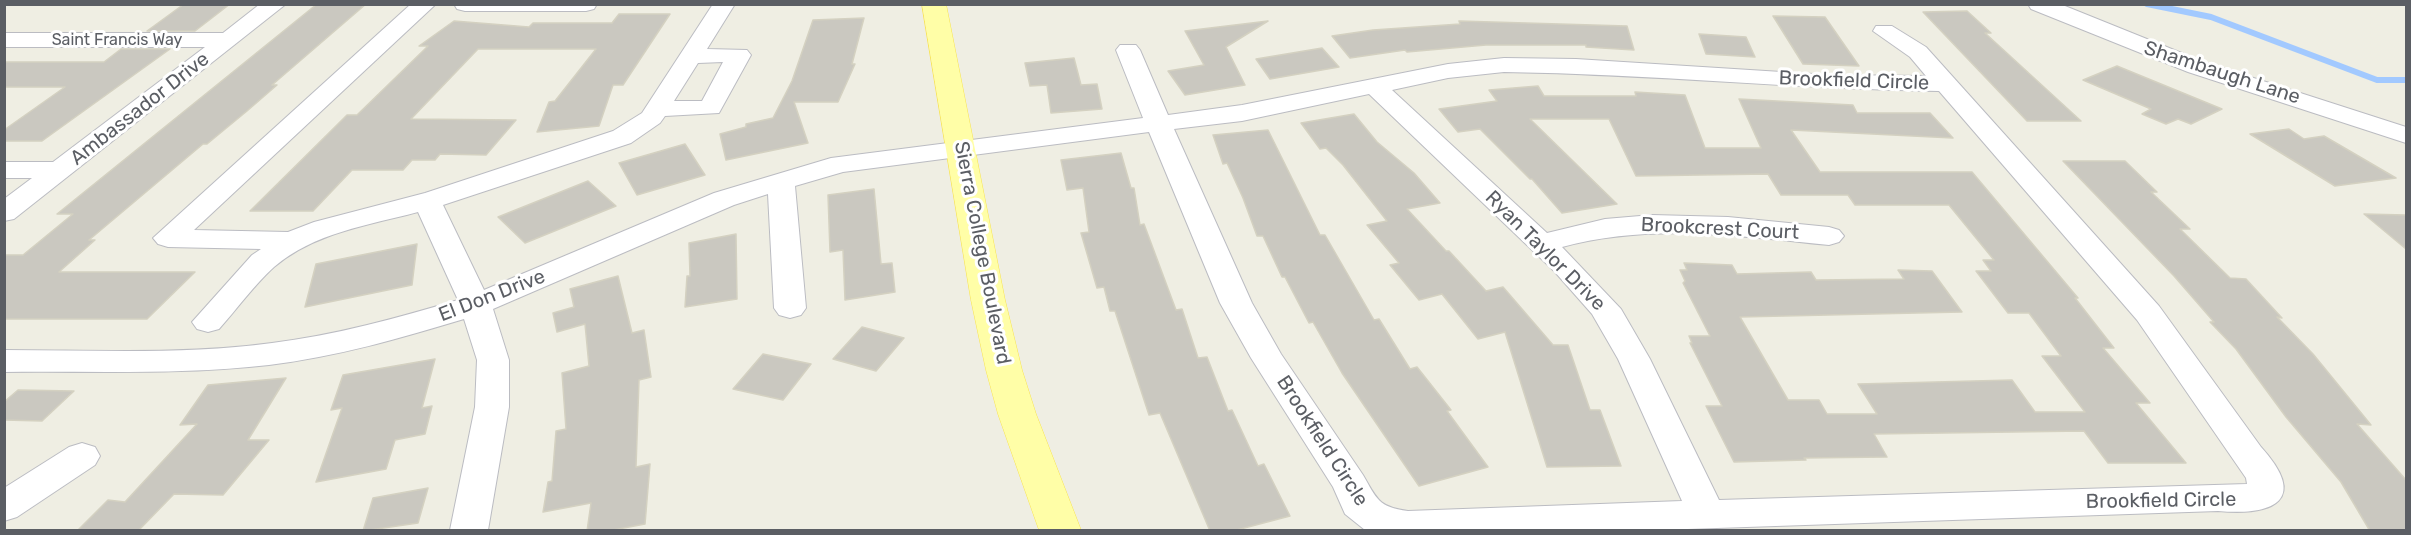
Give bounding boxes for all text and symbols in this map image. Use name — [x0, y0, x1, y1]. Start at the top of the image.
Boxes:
street label: Saint Francis Way — [52, 30, 182, 50]
street label: Shambaugh Lane — [2141, 36, 2303, 110]
street label: Ambassador Drive — [66, 47, 214, 171]
street label: Brookfield Circle — [1778, 66, 1930, 96]
street label: Sierra College Boulevard — [949, 139, 1015, 367]
street label: Ryan Taylor Drive — [1480, 186, 1610, 316]
street label: Brookcrest Court — [1640, 213, 1800, 245]
street label: El Don Drive — [435, 265, 549, 327]
street label: Brookfield Circle — [1271, 371, 1373, 511]
street label: Brookfield Circle — [2086, 488, 2236, 514]

